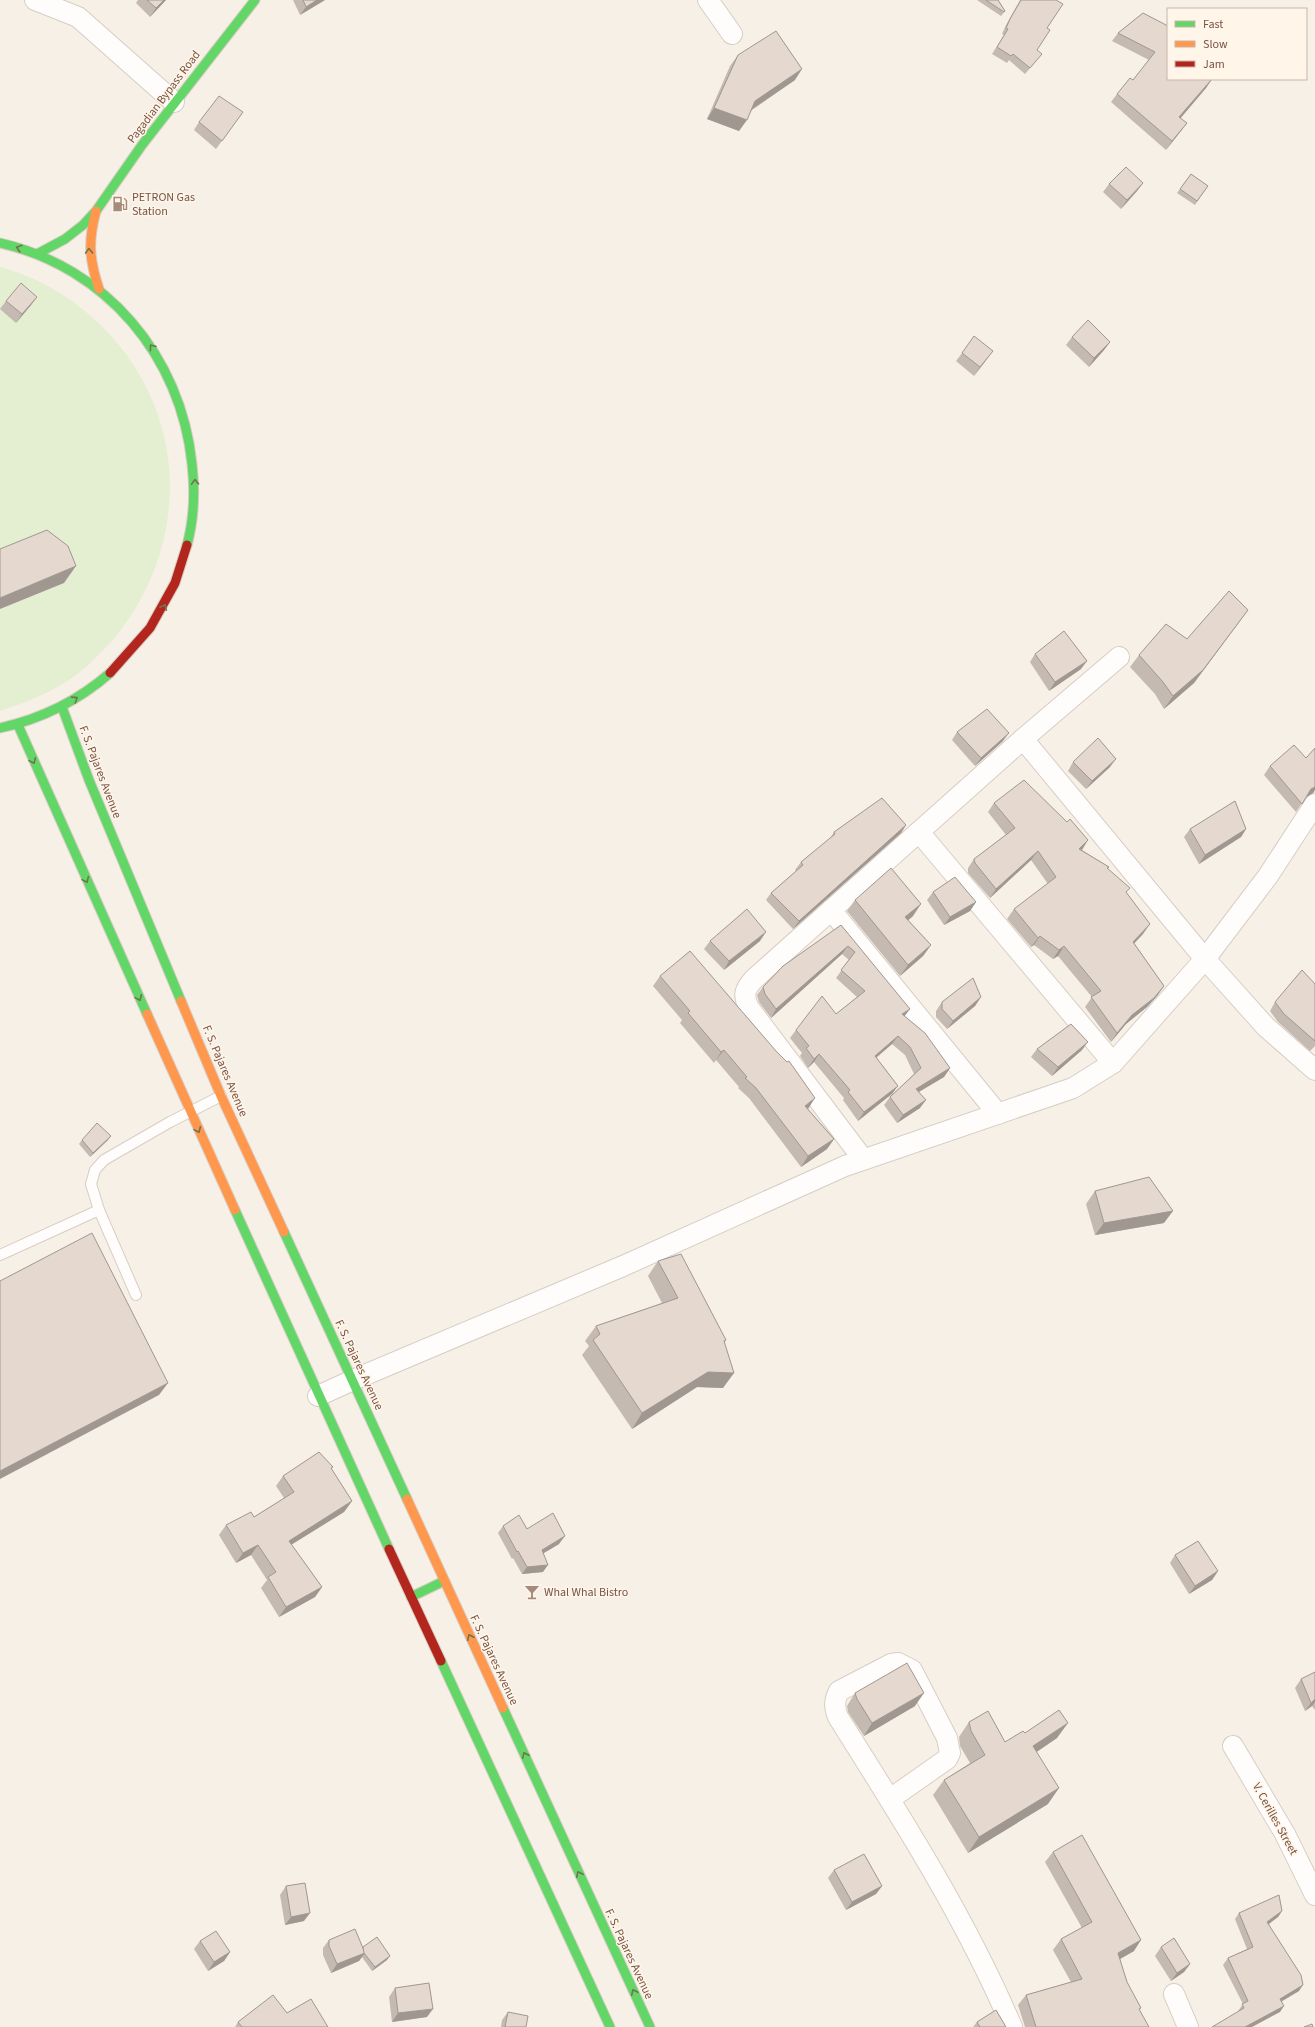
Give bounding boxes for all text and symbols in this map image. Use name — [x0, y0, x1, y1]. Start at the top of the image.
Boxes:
legend — [1167, 8, 1307, 80]
text: Fast — [1203, 16, 1223, 33]
text: Slow — [1203, 36, 1228, 53]
street label: Pagadian Bypass Road — [123, 47, 205, 147]
text: Jam — [1203, 56, 1225, 73]
place label: PETRON Gas Station — [132, 189, 195, 220]
fuel station icon: PETRON Gas Station — [111, 195, 129, 213]
one-way arrow — [15, 244, 22, 253]
one-way arrow — [85, 248, 93, 254]
one-way arrow — [150, 344, 157, 351]
one-way arrow — [191, 479, 200, 485]
one-way arrow — [159, 603, 167, 611]
one-way arrow — [71, 696, 78, 704]
street label: F. S. Pajares Avenue — [75, 723, 126, 821]
one-way arrow — [28, 757, 36, 764]
one-way arrow — [81, 875, 89, 883]
one-way arrow — [134, 994, 142, 1002]
street label: F. S. Pajares Avenue — [198, 1023, 252, 1119]
one-way arrow — [193, 1125, 201, 1133]
street label: F. S. Pajares Avenue — [331, 1317, 387, 1413]
bar icon: Whal Whal Bistro — [523, 1583, 541, 1601]
place label: Whal Whal Bistro — [544, 1584, 628, 1601]
street label: F. S. Pajares Avenue — [466, 1612, 522, 1708]
one-way arrow — [467, 1634, 475, 1642]
one-way arrow — [522, 1752, 530, 1760]
street label: V. Cerilles Street — [1248, 1780, 1302, 1858]
one-way arrow — [576, 1870, 584, 1878]
street label: F. S. Pajares Avenue — [601, 1906, 657, 2002]
one-way arrow — [630, 1988, 638, 1995]

